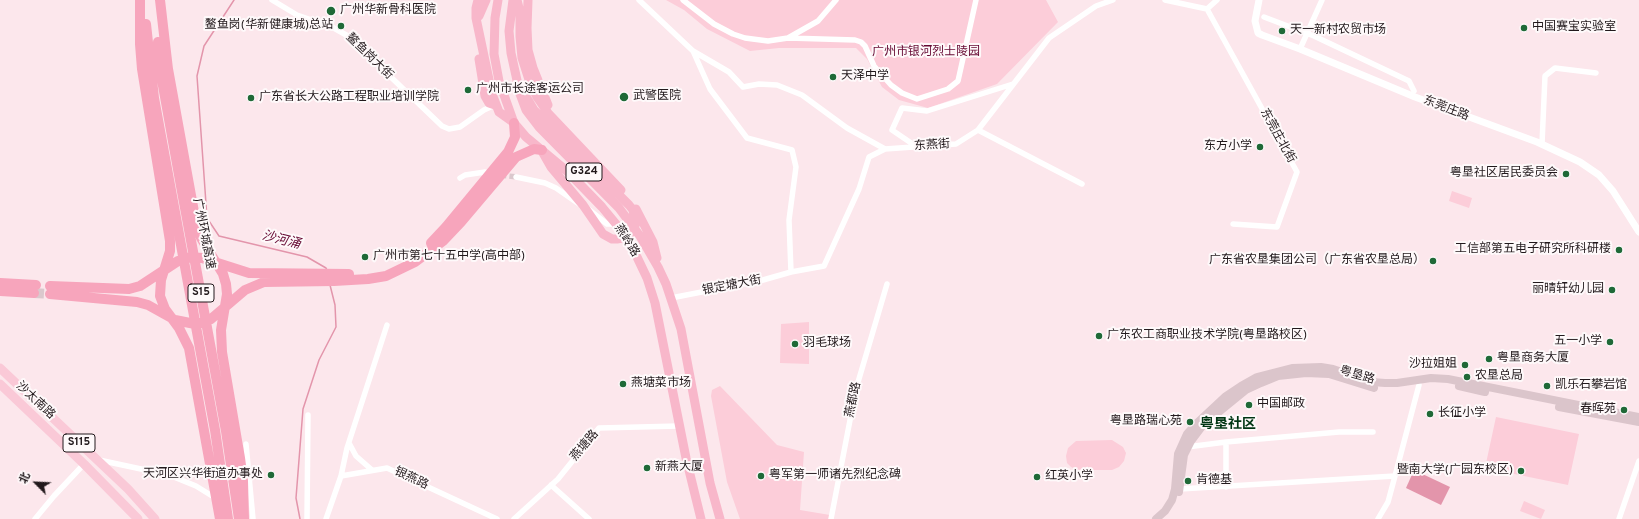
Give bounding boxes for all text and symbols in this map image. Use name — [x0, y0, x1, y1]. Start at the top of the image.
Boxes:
place label: 广州华新骨科医院 — [340, 4, 436, 18]
marker: 广州华新骨科医院 — [325, 5, 337, 17]
place label: 鳌鱼岗(华新健康城)总站 — [205, 19, 333, 33]
marker: 鳌鱼岗(华新健康城)总站 — [336, 21, 346, 31]
place label: 中国赛宝实验室 — [1532, 21, 1616, 35]
marker: 中国赛宝实验室 — [1519, 23, 1529, 33]
place label: 天一新村农贸市场 — [1290, 24, 1386, 38]
marker: 天一新村农贸市场 — [1277, 26, 1287, 36]
street label: 鳌鱼岗大街 — [342, 31, 396, 83]
park label: 广州市银河烈士陵园 — [872, 46, 980, 60]
place label: 天泽中学 — [841, 70, 889, 84]
marker: 天泽中学 — [828, 72, 838, 82]
place label: 广州市长途客运公司 — [476, 83, 584, 97]
marker: 广州市长途客运公司 — [463, 85, 473, 95]
place label: 武警医院 — [633, 90, 681, 104]
place label: 广东省长大公路工程职业培训学院 — [259, 91, 439, 105]
marker: 武警医院 — [618, 91, 630, 103]
marker: 广东省长大公路工程职业培训学院 — [246, 93, 256, 103]
street label: 东莞庄路 — [1421, 94, 1471, 124]
street label: 东莞庄北街 — [1256, 106, 1298, 166]
street label: 东燕街 — [914, 138, 950, 154]
place label: 东方小学 — [1204, 140, 1252, 154]
marker: 东方小学 — [1255, 142, 1265, 152]
road number: G324 — [566, 163, 602, 181]
place label: 粤垦社区居民委员会 — [1450, 167, 1558, 181]
marker: 粤垦社区居民委员会 — [1561, 169, 1571, 179]
street label: 广州环城高速 — [189, 197, 217, 271]
street label: 燕岭路 — [610, 222, 642, 260]
water label: 沙河涌 — [260, 229, 302, 253]
place label: 工信部第五电子研究所科研楼 — [1455, 243, 1611, 257]
marker: 工信部第五电子研究所科研楼 — [1614, 245, 1624, 255]
place label: 广州市第七十五中学(高中部) — [373, 250, 525, 264]
marker: 广州市第七十五中学(高中部) — [360, 252, 370, 262]
place label: 广东省农垦集团公司（广东省农垦总局） — [1209, 254, 1425, 268]
marker: 广东省农垦集团公司（广东省农垦总局） — [1428, 256, 1438, 266]
street label: 银定塘大街 — [701, 273, 763, 299]
place label: 丽晴轩幼儿园 — [1532, 283, 1604, 297]
road number: S15 — [188, 284, 214, 302]
marker: 丽晴轩幼儿园 — [1607, 285, 1617, 295]
place label: 广东农工商职业技术学院(粤垦路校区) — [1107, 329, 1307, 343]
marker: 广东农工商职业技术学院(粤垦路校区) — [1094, 331, 1104, 341]
place label: 五一小学 — [1554, 335, 1602, 349]
place label: 羽毛球场 — [803, 337, 851, 351]
marker: 五一小学 — [1605, 337, 1615, 347]
marker: 羽毛球场 — [790, 339, 800, 349]
place label: 粤垦商务大厦 — [1497, 352, 1569, 366]
marker: 粤垦商务大厦 — [1484, 354, 1494, 364]
place label: 沙拉姐姐 — [1409, 358, 1457, 372]
marker: 沙拉姐姐 — [1460, 360, 1470, 370]
street label: 粤垦路 — [1338, 364, 1376, 388]
place label: 农垦总局 — [1475, 370, 1523, 384]
marker: 农垦总局 — [1462, 372, 1472, 382]
place label: 燕塘菜市场 — [631, 377, 691, 391]
street label: 沙太南路 — [13, 379, 57, 423]
marker: 燕塘菜市场 — [618, 379, 628, 389]
place label: 凯乐石攀岩馆 — [1555, 379, 1627, 393]
street label: 燕都路 — [843, 381, 865, 419]
marker: 凯乐石攀岩馆 — [1542, 381, 1552, 391]
place label: 中国邮政 — [1257, 398, 1305, 412]
marker: 中国邮政 — [1244, 400, 1254, 410]
place label: 春晖苑 — [1580, 403, 1616, 417]
marker: 春晖苑 — [1619, 405, 1629, 415]
place label: 长征小学 — [1438, 407, 1486, 421]
marker: 长征小学 — [1425, 409, 1435, 419]
place label: 粤垦路瑞心苑 — [1110, 415, 1182, 429]
marker: 粤垦路瑞心苑 — [1185, 417, 1195, 427]
district label: 粤垦社区 — [1200, 417, 1256, 433]
street label: 燕塘路 — [568, 428, 602, 464]
road number: S115 — [63, 434, 95, 452]
place label: 新燕大厦 — [655, 461, 703, 475]
north arrow — [16, 463, 56, 503]
marker: 新燕大厦 — [642, 463, 652, 473]
place label: 暨南大学(广园东校区) — [1397, 464, 1513, 478]
street label: 银燕路 — [392, 465, 430, 493]
marker: 暨南大学(广园东校区) — [1516, 466, 1526, 476]
place label: 天河区兴华街道办事处 — [143, 468, 263, 482]
place label: 粤军第一师诸先烈纪念碑 — [769, 469, 901, 483]
text: 北 — [16, 470, 34, 486]
marker: 天河区兴华街道办事处 — [266, 470, 276, 480]
place label: 红英小学 — [1045, 470, 1093, 484]
marker: 粤军第一师诸先烈纪念碑 — [756, 471, 766, 481]
marker: 红英小学 — [1032, 472, 1042, 482]
place label: 肯德基 — [1196, 474, 1232, 488]
marker: 肯德基 — [1183, 476, 1193, 486]

